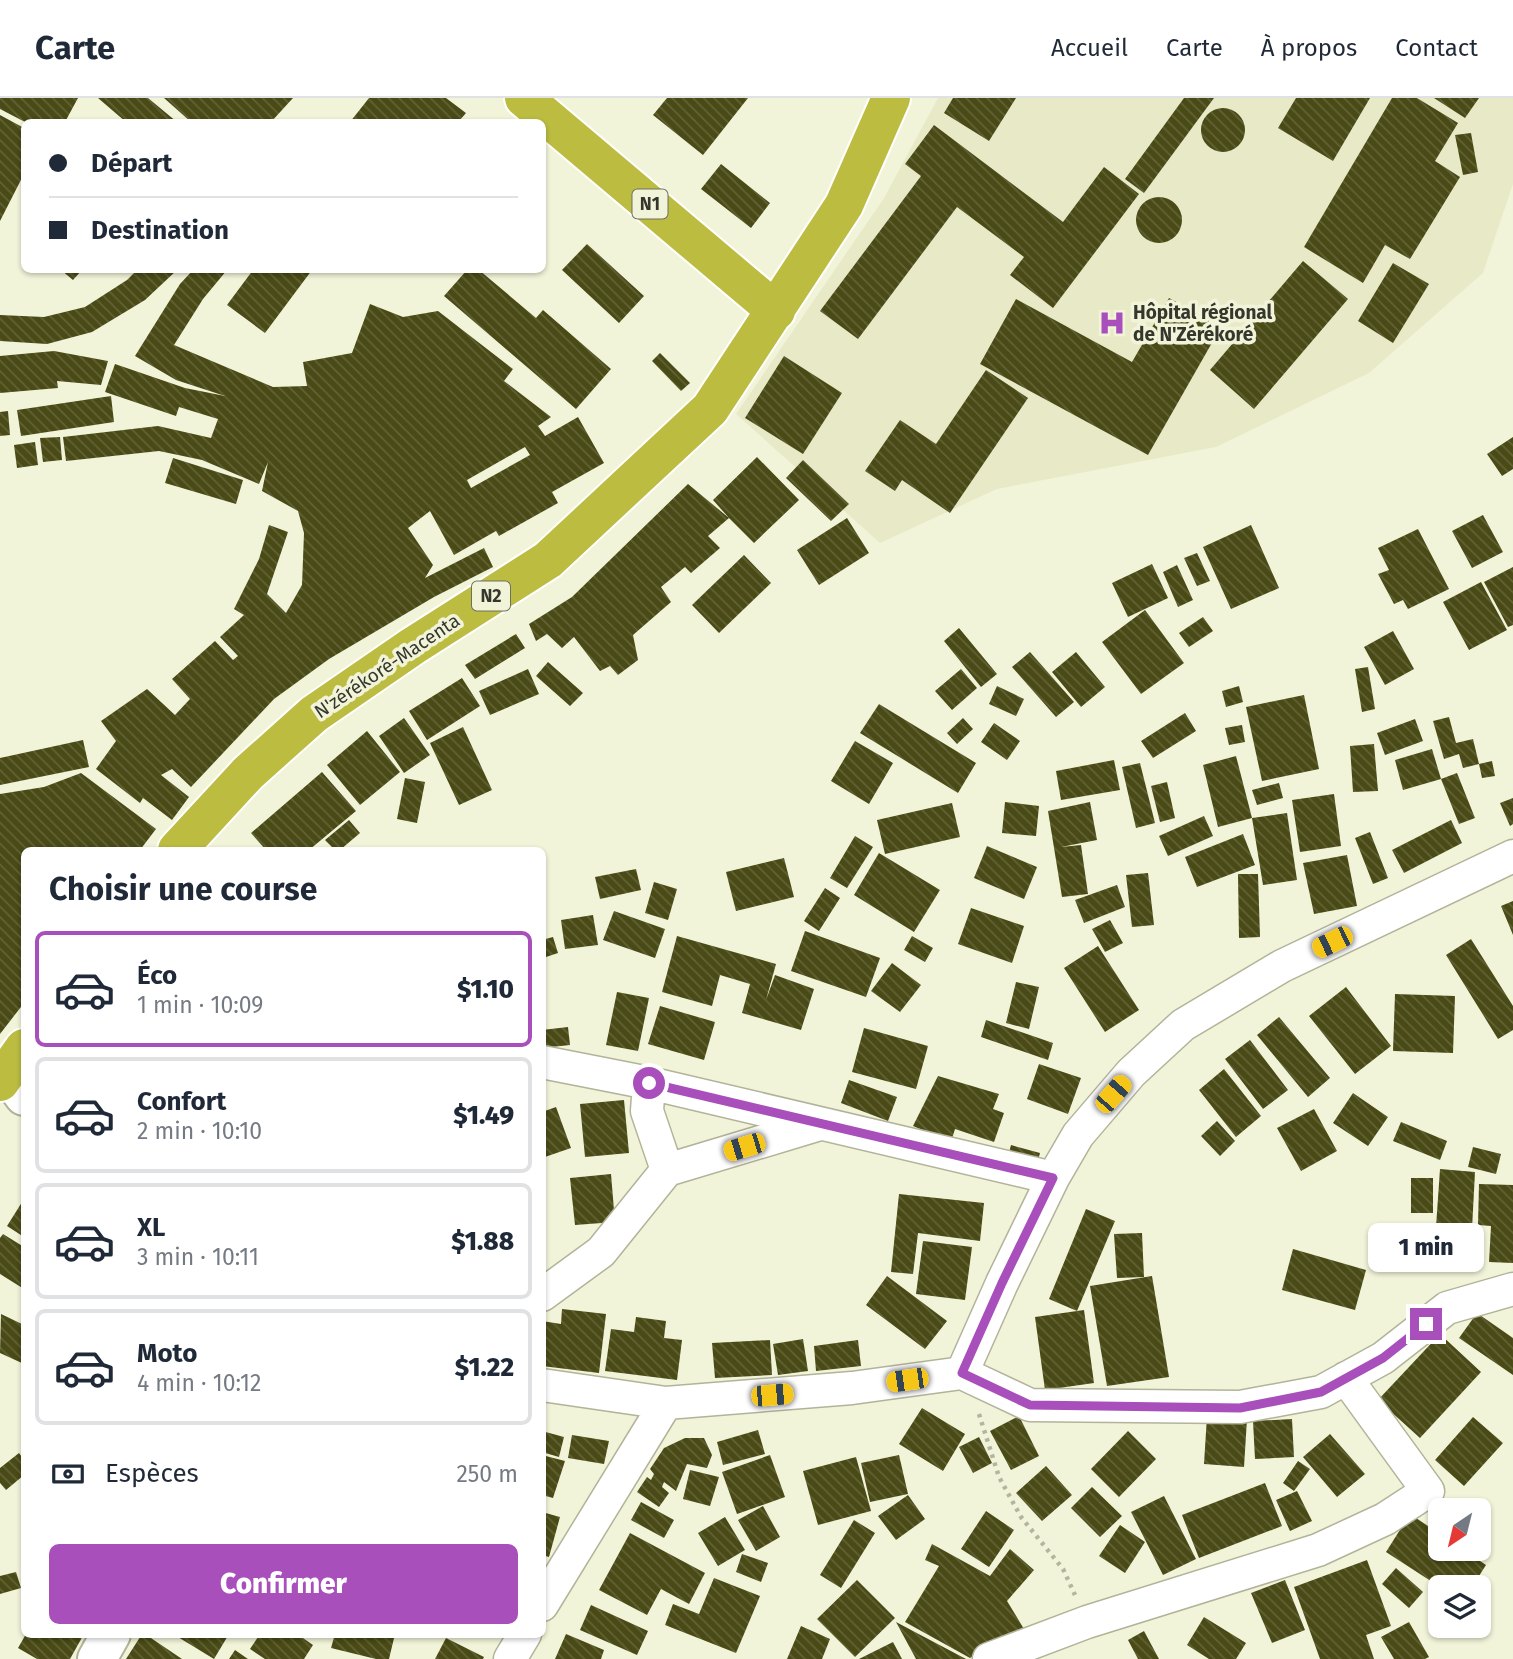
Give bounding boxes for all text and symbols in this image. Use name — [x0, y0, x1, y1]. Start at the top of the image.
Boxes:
text: Carte — [35, 28, 115, 68]
text: Accueil — [1051, 34, 1128, 62]
text: Carte — [1166, 34, 1223, 62]
text: À propos — [1261, 34, 1357, 62]
text: Contact — [1395, 34, 1478, 62]
text: Départ — [91, 148, 172, 179]
road number: N1 — [632, 190, 668, 218]
text: Destination — [91, 215, 229, 246]
place label: Hôpital régional de N'Zérékoré — [1133, 301, 1273, 346]
hospital icon: Hôpital régional de N'Zérékoré — [1097, 308, 1127, 338]
road number: N2 — [472, 582, 510, 610]
street label: N'zérékoré-Macenta — [310, 609, 464, 723]
text: Choisir une course — [49, 870, 317, 908]
car — [1309, 923, 1356, 961]
icon: car — [53, 958, 116, 1021]
text: Éco — [137, 960, 177, 991]
text: $1.10 — [457, 974, 514, 1005]
text: 1 min · 10:09 — [137, 991, 263, 1019]
route start — [633, 1067, 665, 1099]
car — [1092, 1071, 1135, 1117]
icon: car — [53, 1084, 116, 1147]
text: Confort — [137, 1086, 226, 1117]
text: $1.49 — [453, 1100, 514, 1131]
text: 2 min · 10:10 — [137, 1117, 262, 1145]
car — [721, 1131, 768, 1163]
icon: car — [53, 1210, 116, 1273]
text: XL — [137, 1212, 165, 1243]
callout: 1 min — [1368, 1222, 1484, 1272]
text: $1.88 — [451, 1226, 514, 1257]
text: 1 min — [1398, 1233, 1454, 1261]
text: 3 min · 10:11 — [137, 1243, 259, 1271]
route end — [1410, 1308, 1442, 1340]
icon: car — [53, 1336, 116, 1399]
text: Moto — [137, 1338, 197, 1369]
text: $1.22 — [455, 1352, 514, 1383]
car — [885, 1367, 930, 1393]
text: 4 min · 10:12 — [137, 1369, 261, 1397]
car — [751, 1383, 794, 1407]
icon: cash — [49, 1455, 87, 1493]
text: Espèces — [105, 1458, 199, 1489]
text: 250 m — [456, 1460, 518, 1488]
north arrow — [1428, 1498, 1491, 1561]
map controls — [1428, 1498, 1491, 1638]
button: Confirmer — [49, 1544, 518, 1624]
button: layers — [1428, 1575, 1491, 1638]

